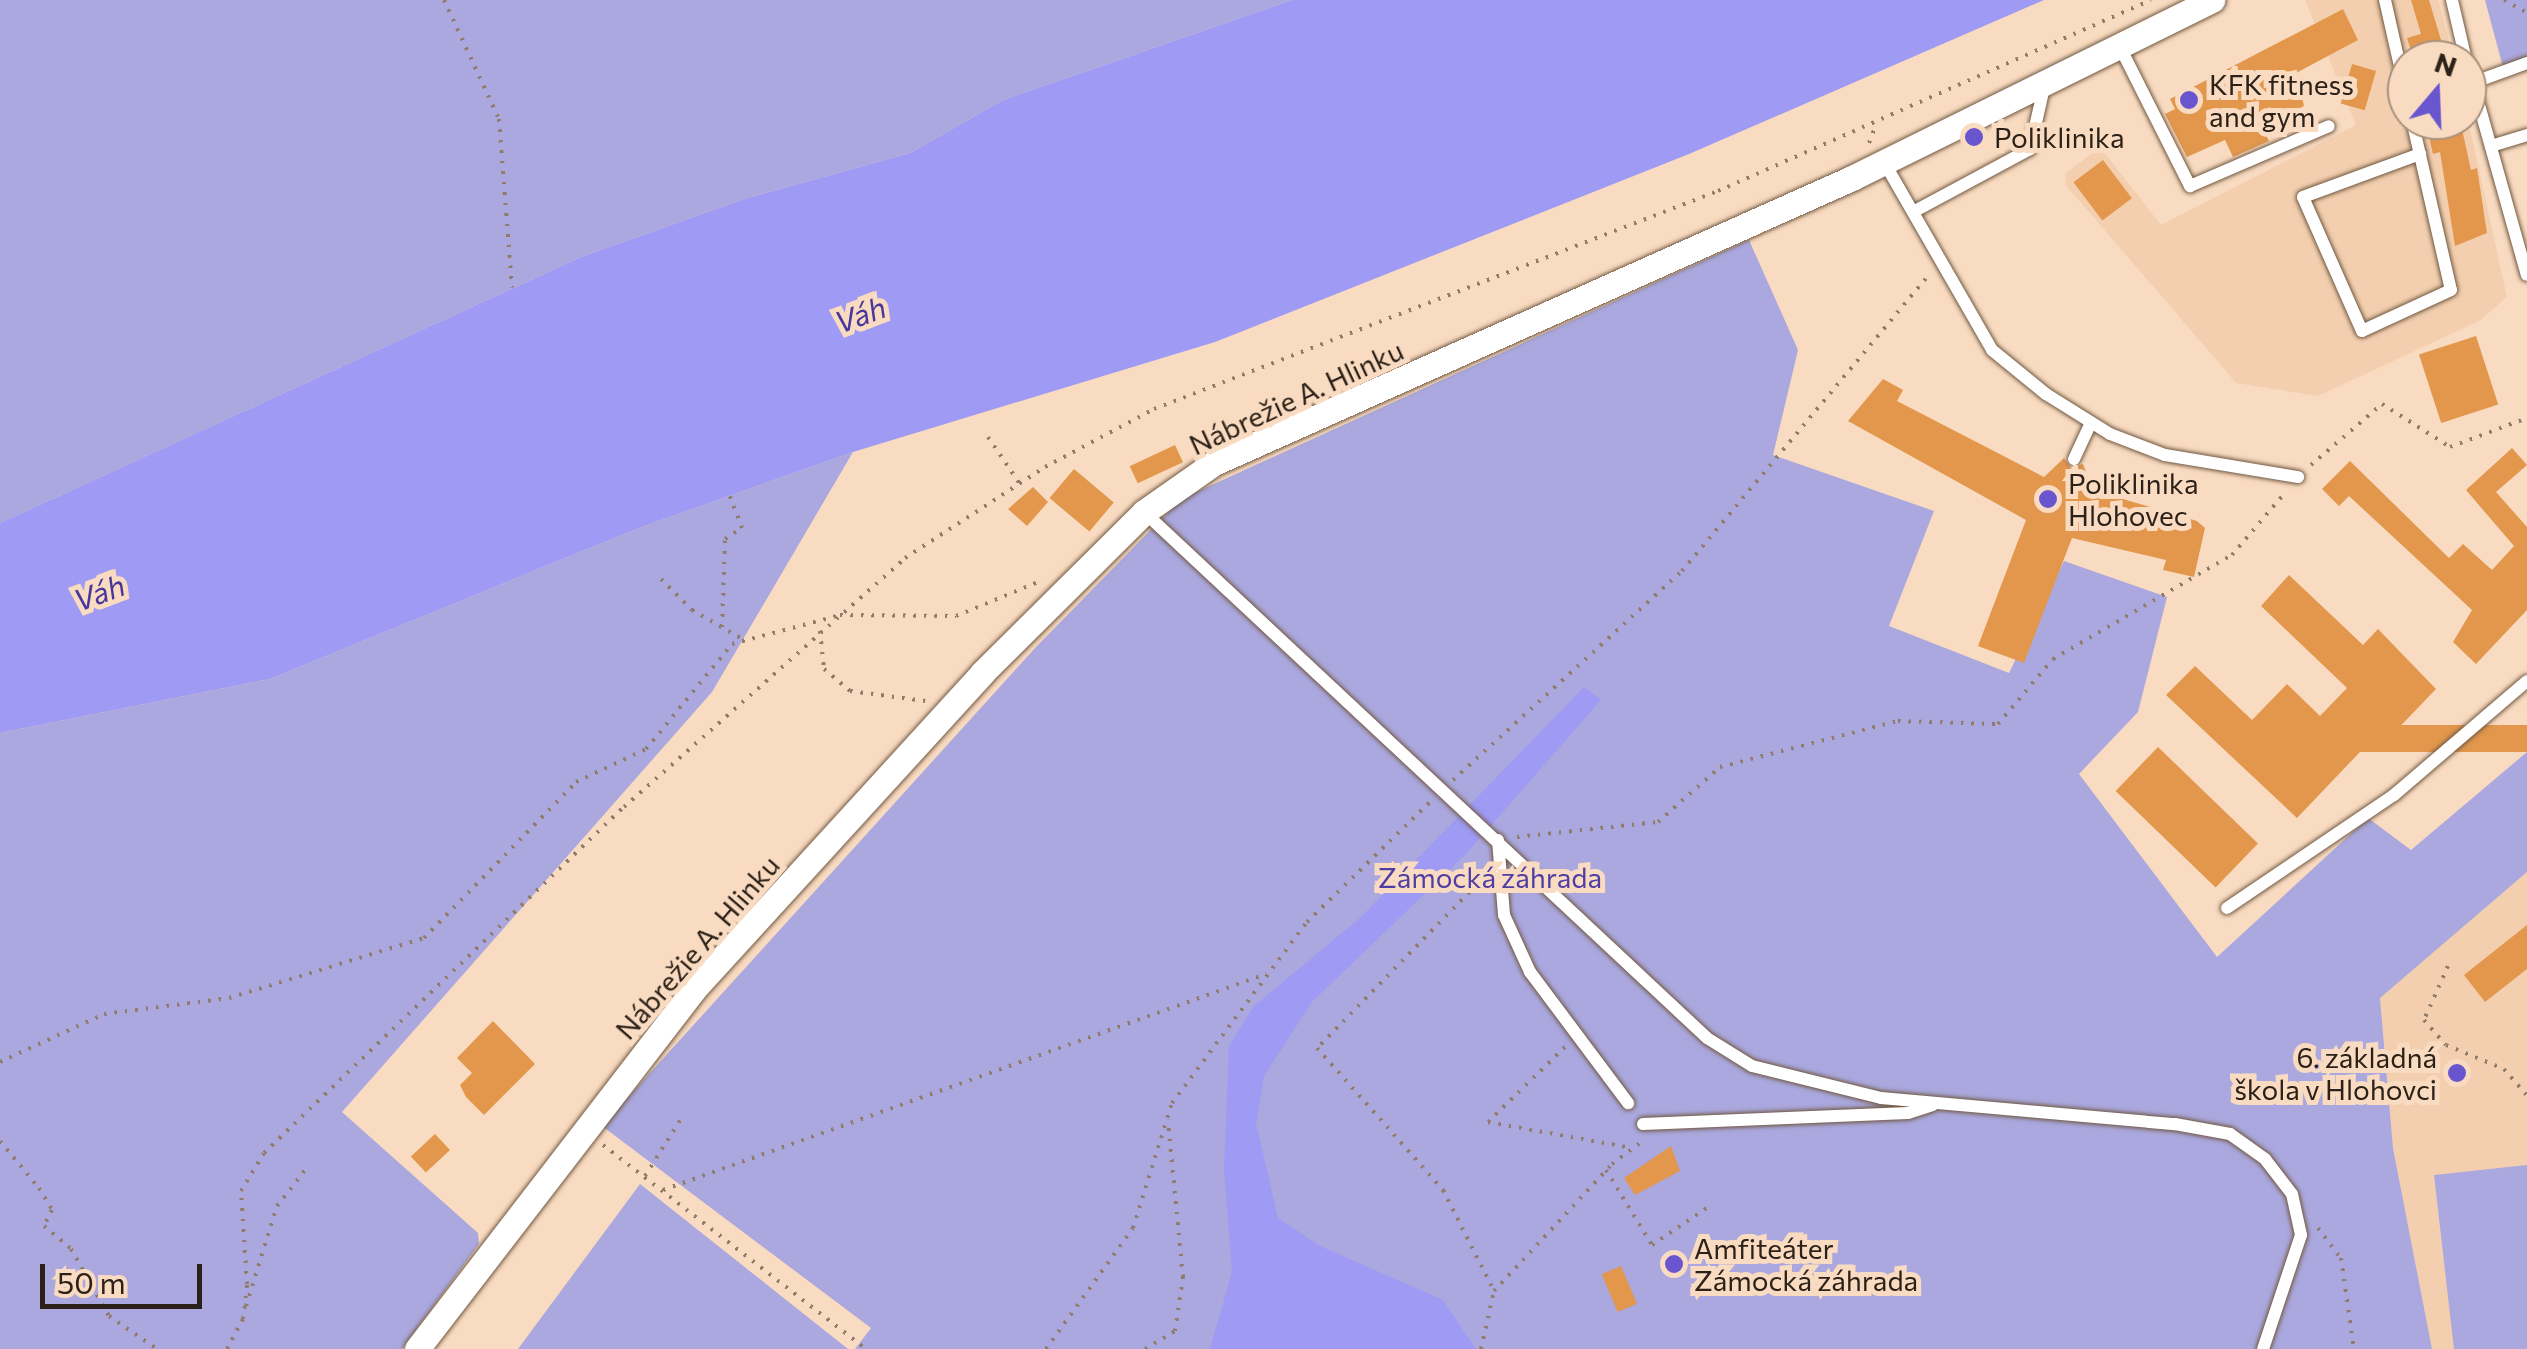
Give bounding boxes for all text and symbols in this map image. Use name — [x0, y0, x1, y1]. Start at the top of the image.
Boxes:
north arrow — [2387, 40, 2487, 140]
text: N — [2431, 44, 2462, 83]
place label: KFK fitness and gym — [2209, 67, 2354, 133]
marker: KFK fitness and gym — [2178, 89, 2200, 111]
place label: Poliklinika — [1994, 120, 2125, 154]
marker: Poliklinika — [1963, 126, 1985, 148]
water label: Váh — [830, 288, 890, 340]
street label: Nábrežie A. Hlinku — [1184, 333, 1408, 461]
place label: Poliklinika Hlohovec — [2068, 466, 2199, 532]
marker: Poliklinika Hlohovec — [2037, 488, 2059, 510]
water label: Váh — [69, 566, 129, 618]
street label: Nábrežie A. Hlinku — [608, 848, 786, 1046]
park label: Zámocká záhrada — [1378, 860, 1602, 894]
place label: 6. základná škola v Hlohovci — [2234, 1040, 2437, 1106]
marker: 6. základná škola v Hlohovci — [2446, 1062, 2468, 1084]
place label: Amfiteáter Zámocká záhrada — [1694, 1231, 1918, 1297]
scale bar — [45, 1244, 208, 1306]
marker: Amfiteáter Zámocká záhrada — [1663, 1253, 1685, 1275]
text: 50 m — [57, 1263, 126, 1300]

